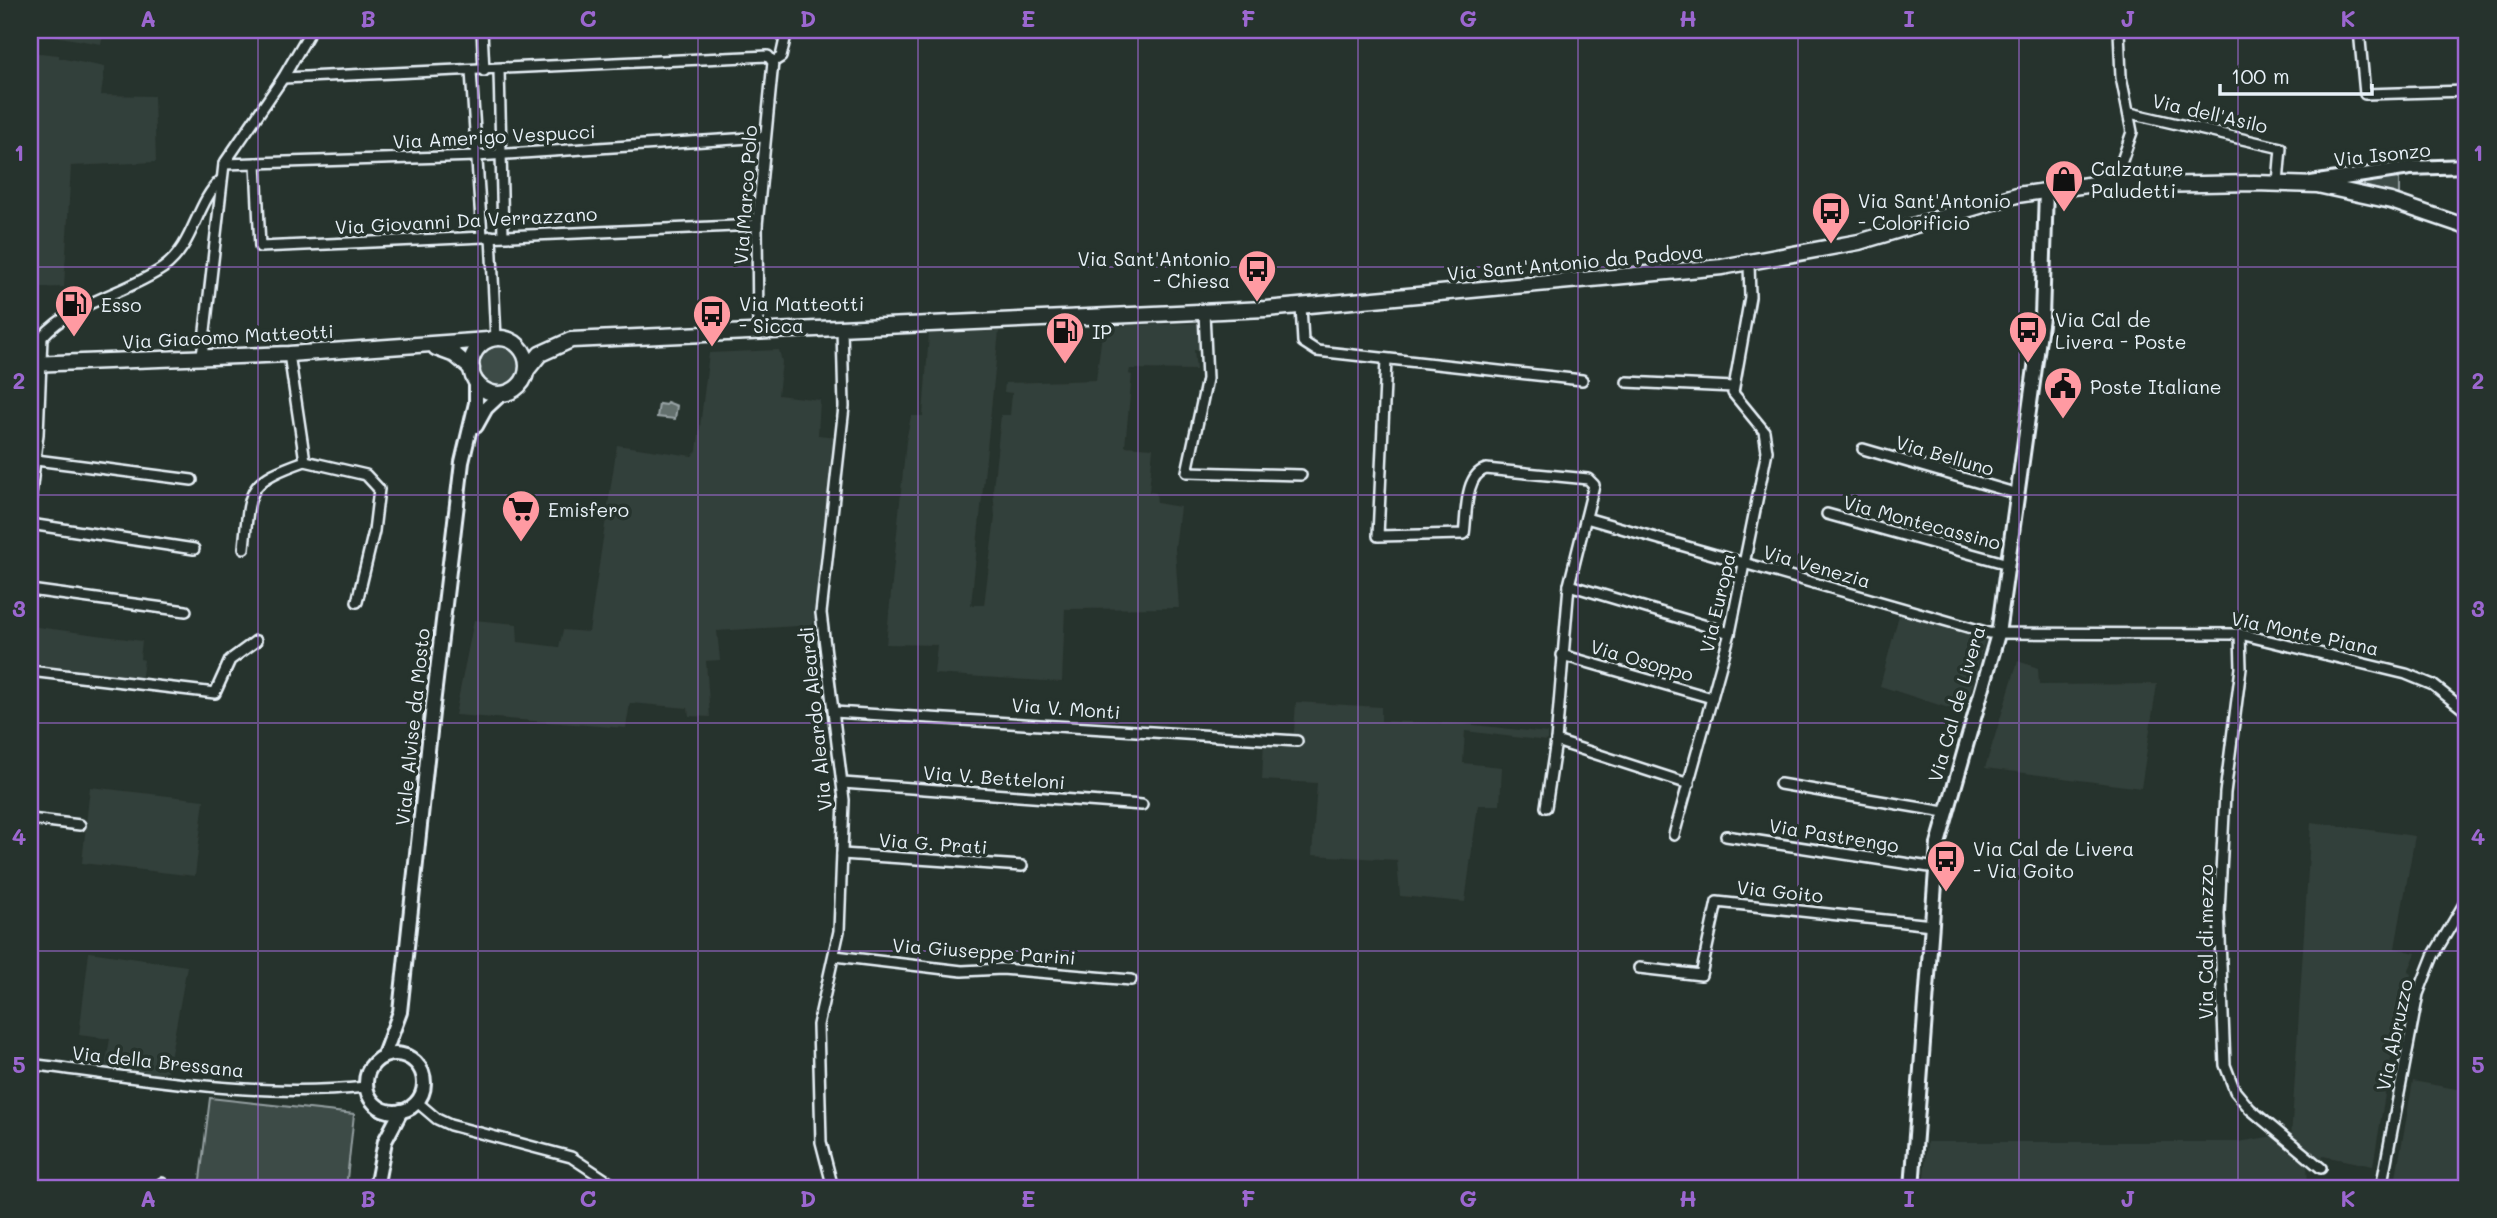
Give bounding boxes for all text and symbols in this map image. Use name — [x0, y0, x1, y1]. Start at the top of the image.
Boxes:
text: A — [140, 3, 156, 33]
text: B — [360, 3, 376, 33]
text: C — [579, 3, 597, 33]
text: D — [800, 3, 816, 33]
text: E — [1021, 3, 1035, 33]
text: F — [1241, 3, 1255, 33]
text: G — [1459, 3, 1477, 33]
text: H — [1679, 3, 1697, 33]
text: I — [1903, 3, 1915, 33]
text: J — [2120, 3, 2136, 33]
text: K — [2340, 3, 2356, 33]
scale bar — [2220, 52, 2373, 96]
text: 100 m — [2231, 62, 2290, 89]
street label: Via dell'Asilo — [2150, 88, 2270, 138]
street label: Via Amerigo Vespucci — [392, 118, 596, 154]
street label: Via Marco Polo — [728, 124, 762, 266]
street label: Via Isonzo — [2332, 136, 2432, 172]
text: 1 — [14, 137, 24, 167]
text: 1 — [2473, 137, 2483, 167]
place label: Calzature Paludetti — [2091, 156, 2184, 203]
shop icon: Calzature Paludetti — [2043, 158, 2085, 213]
place label: Via Sant'Antonio - Colorificio — [1858, 188, 2010, 235]
bus stop icon: Via Sant'Antonio - Colorificio — [1810, 190, 1852, 245]
street label: Via Giovanni Da Verrazzano — [334, 201, 598, 239]
street label: Via Sant'Antonio da Padova — [1446, 238, 1704, 286]
place label: Via Sant'Antonio - Chiesa — [1078, 246, 1230, 293]
bus stop icon: Via Sant'Antonio - Chiesa — [1236, 248, 1278, 303]
fuel station icon: Esso — [53, 283, 95, 338]
place label: Via Matteotti - Sicca — [739, 291, 864, 338]
place label: Esso — [101, 292, 142, 317]
bus stop icon: Via Matteotti - Sicca — [691, 293, 733, 348]
place label: Via Cal de Livera - Poste — [2055, 307, 2186, 354]
bus stop icon: Via Cal de Livera - Poste — [2007, 309, 2049, 364]
fuel station icon: IP — [1044, 310, 1086, 365]
street label: Via Giacomo Matteotti — [122, 318, 334, 354]
place label: IP — [1092, 319, 1112, 344]
text: 2 — [13, 365, 25, 395]
public building icon: Poste Italiane — [2042, 365, 2084, 420]
text: 2 — [2472, 365, 2484, 395]
place label: Poste Italiane — [2090, 374, 2222, 399]
street label: Via Belluno — [1893, 429, 1997, 481]
supermarket icon: Emisfero — [500, 488, 542, 543]
street label: Via Montecassino — [1840, 489, 2004, 555]
place label: Emisfero — [548, 497, 629, 522]
street label: Via Venezia — [1760, 539, 1874, 593]
street label: Via Europa — [1693, 551, 1741, 655]
text: 3 — [12, 593, 26, 623]
text: 3 — [2471, 593, 2485, 623]
street label: Via Monte Piana — [2229, 605, 2381, 661]
street label: Via Cal de Livera — [1922, 623, 1990, 785]
street label: Via Aleardo Aleardi — [793, 626, 837, 812]
street label: Viale Alvise da Mosto — [389, 627, 435, 827]
street label: Via Osoppo — [1588, 633, 1696, 687]
street label: Via V. Monti — [1011, 692, 1121, 724]
street label: Via V. Betteloni — [922, 760, 1066, 794]
street label: Via Pastrengo — [1767, 812, 1901, 858]
text: 4 — [12, 821, 26, 851]
text: 4 — [2471, 821, 2485, 851]
street label: Via G. Prati — [878, 827, 988, 859]
place label: Via Cal de Livera - Via Goito — [1973, 836, 2134, 883]
bus stop icon: Via Cal de Livera - Via Goito — [1925, 838, 1967, 893]
street label: Via Cal di mezzo — [2193, 864, 2218, 1020]
street label: Via Goito — [1736, 874, 1824, 908]
street label: Via Giuseppe Parini — [892, 932, 1076, 970]
street label: Via Abruzzo — [2370, 977, 2418, 1093]
street label: Via della Bressana — [71, 1040, 245, 1082]
text: 5 — [12, 1049, 26, 1079]
text: 5 — [2471, 1049, 2485, 1079]
text: A — [140, 1183, 156, 1213]
text: B — [360, 1183, 376, 1213]
text: C — [579, 1183, 597, 1213]
text: D — [800, 1183, 816, 1213]
text: E — [1021, 1183, 1035, 1213]
text: F — [1241, 1183, 1255, 1213]
text: G — [1459, 1183, 1477, 1213]
text: H — [1679, 1183, 1697, 1213]
text: I — [1903, 1183, 1915, 1213]
text: J — [2120, 1183, 2136, 1213]
text: K — [2340, 1183, 2356, 1213]

